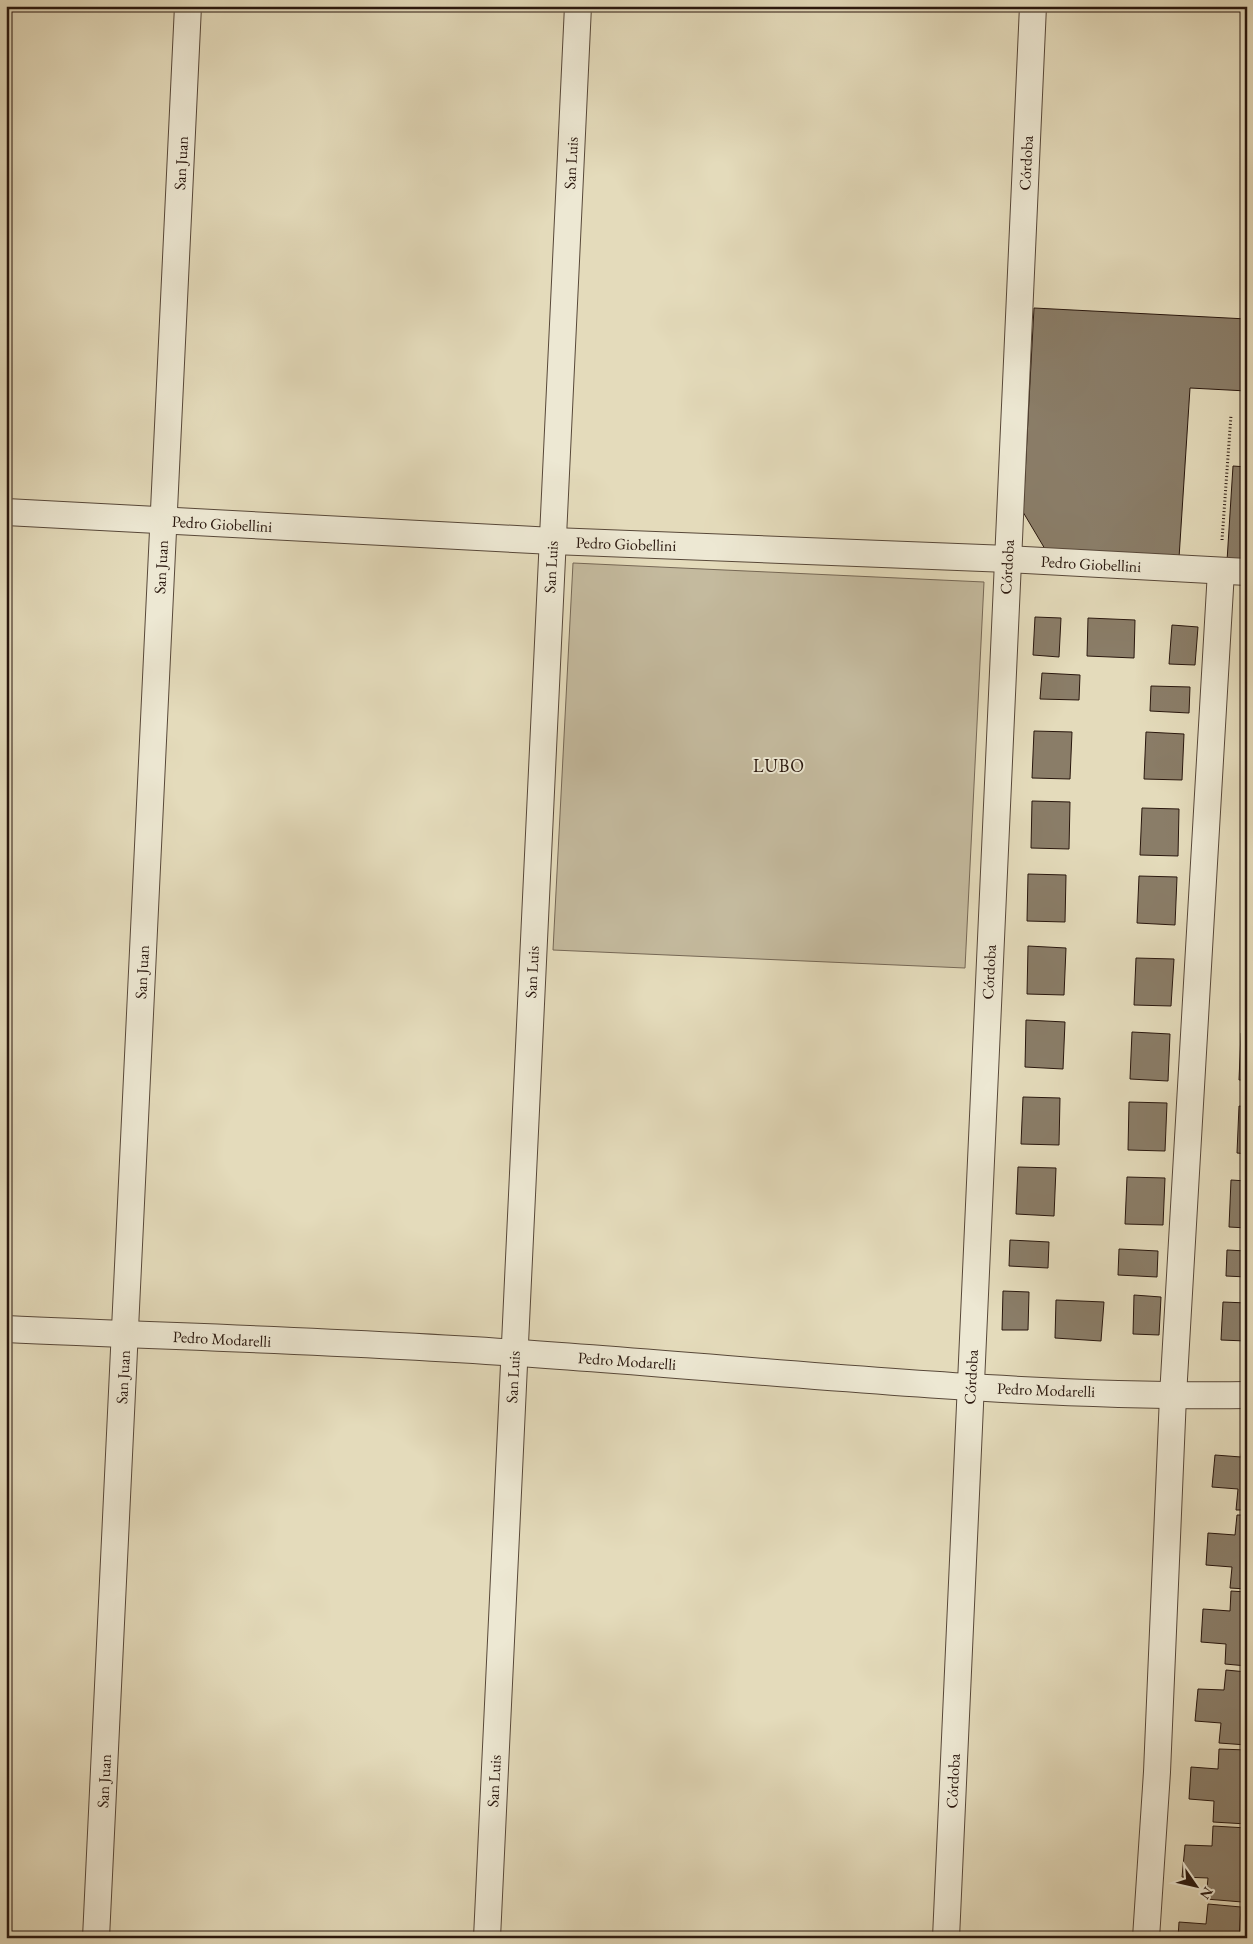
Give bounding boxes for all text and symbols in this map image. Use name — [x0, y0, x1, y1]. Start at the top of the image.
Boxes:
street label: Córdoba — [1014, 134, 1038, 191]
street label: San Juan — [169, 135, 193, 191]
street label: San Luis — [559, 136, 583, 190]
street label: Pedro Giobellini — [171, 511, 273, 537]
street label: Pedro Giobellini — [575, 532, 677, 556]
street label: Córdoba — [995, 538, 1019, 595]
street label: San Juan — [149, 539, 173, 595]
street label: San Luis — [539, 540, 563, 594]
street label: Pedro Giobellini — [1040, 551, 1142, 577]
district label: LUBO — [753, 754, 805, 777]
street label: Córdoba — [977, 943, 1001, 1000]
street label: San Juan — [130, 944, 154, 1000]
street label: San Luis — [520, 945, 544, 999]
street label: Pedro Modarelli — [172, 1326, 272, 1352]
street label: Pedro Modarelli — [577, 1347, 677, 1375]
street label: Córdoba — [959, 1348, 983, 1405]
street label: San Juan — [111, 1349, 135, 1405]
street label: San Luis — [501, 1350, 525, 1404]
street label: Pedro Modarelli — [996, 1378, 1096, 1402]
street label: Córdoba — [941, 1752, 965, 1809]
street label: San Juan — [92, 1753, 116, 1809]
street label: San Luis — [482, 1754, 506, 1808]
north arrow — [1170, 1862, 1220, 1912]
text: N — [1196, 1884, 1217, 1904]

